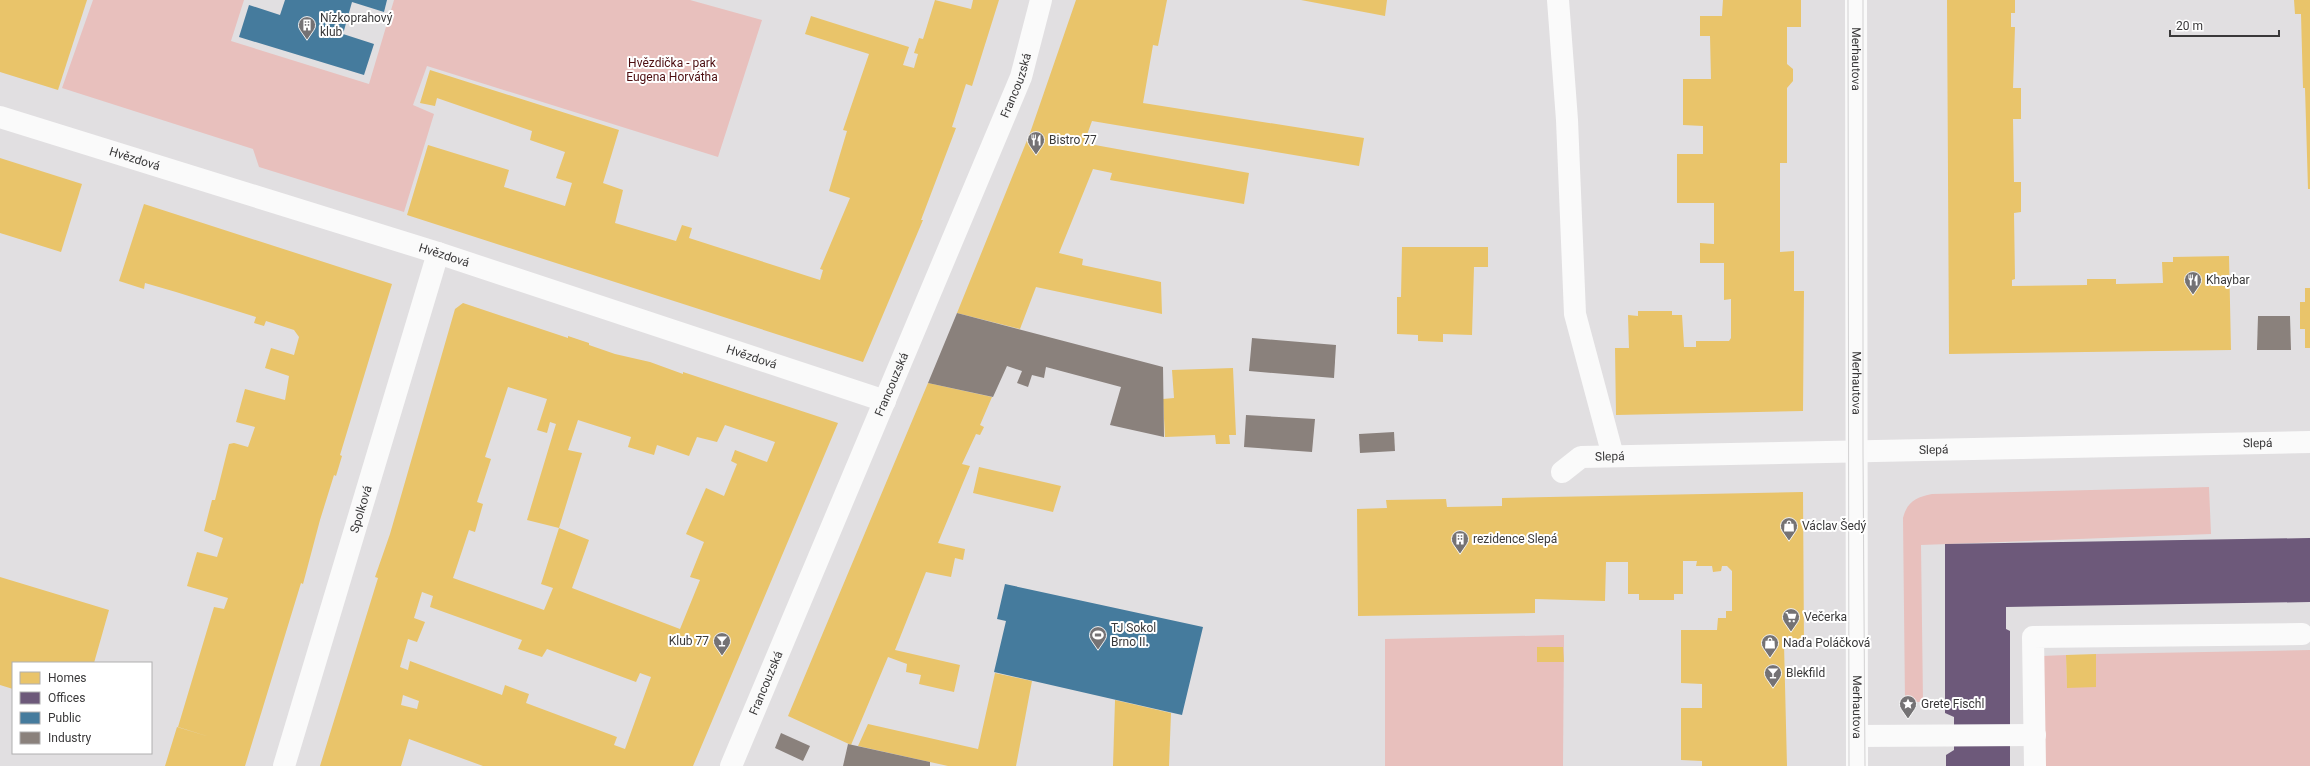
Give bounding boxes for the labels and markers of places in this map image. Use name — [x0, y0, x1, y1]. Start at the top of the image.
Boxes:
place label: Nízkoprahový klub — [320, 11, 393, 39]
building icon: Nízkoprahový klub — [297, 15, 317, 40]
restaurant icon: Bistro 77 — [1026, 130, 1046, 155]
place label: Bistro 77 — [1049, 133, 1097, 147]
restaurant icon: Khaybar — [2183, 270, 2203, 295]
place label: Khaybar — [2206, 273, 2250, 287]
shop icon: Václav Šedý — [1779, 516, 1799, 541]
place label: Václav Šedý — [1802, 518, 1867, 533]
building icon: rezidence Slepá — [1450, 529, 1470, 554]
place label: rezidence Slepá — [1473, 532, 1557, 546]
supermarket icon: Večerka — [1781, 607, 1801, 632]
place label: Večerka — [1804, 610, 1847, 624]
place label: TJ Sokol Brno II. — [1111, 621, 1156, 649]
sports icon: TJ Sokol Brno II. — [1088, 625, 1108, 650]
bar icon: Klub 77 — [712, 631, 732, 656]
shop icon: Naďa Poláčková — [1760, 633, 1780, 658]
place label: Klub 77 — [669, 634, 709, 648]
place label: Naďa Poláčková — [1783, 636, 1870, 650]
bar icon: Blekfild — [1763, 663, 1783, 688]
place label: Blekfild — [1786, 666, 1825, 680]
place icon: Grete Fischl — [1898, 694, 1918, 719]
place label: Grete Fischl — [1921, 697, 1984, 711]

